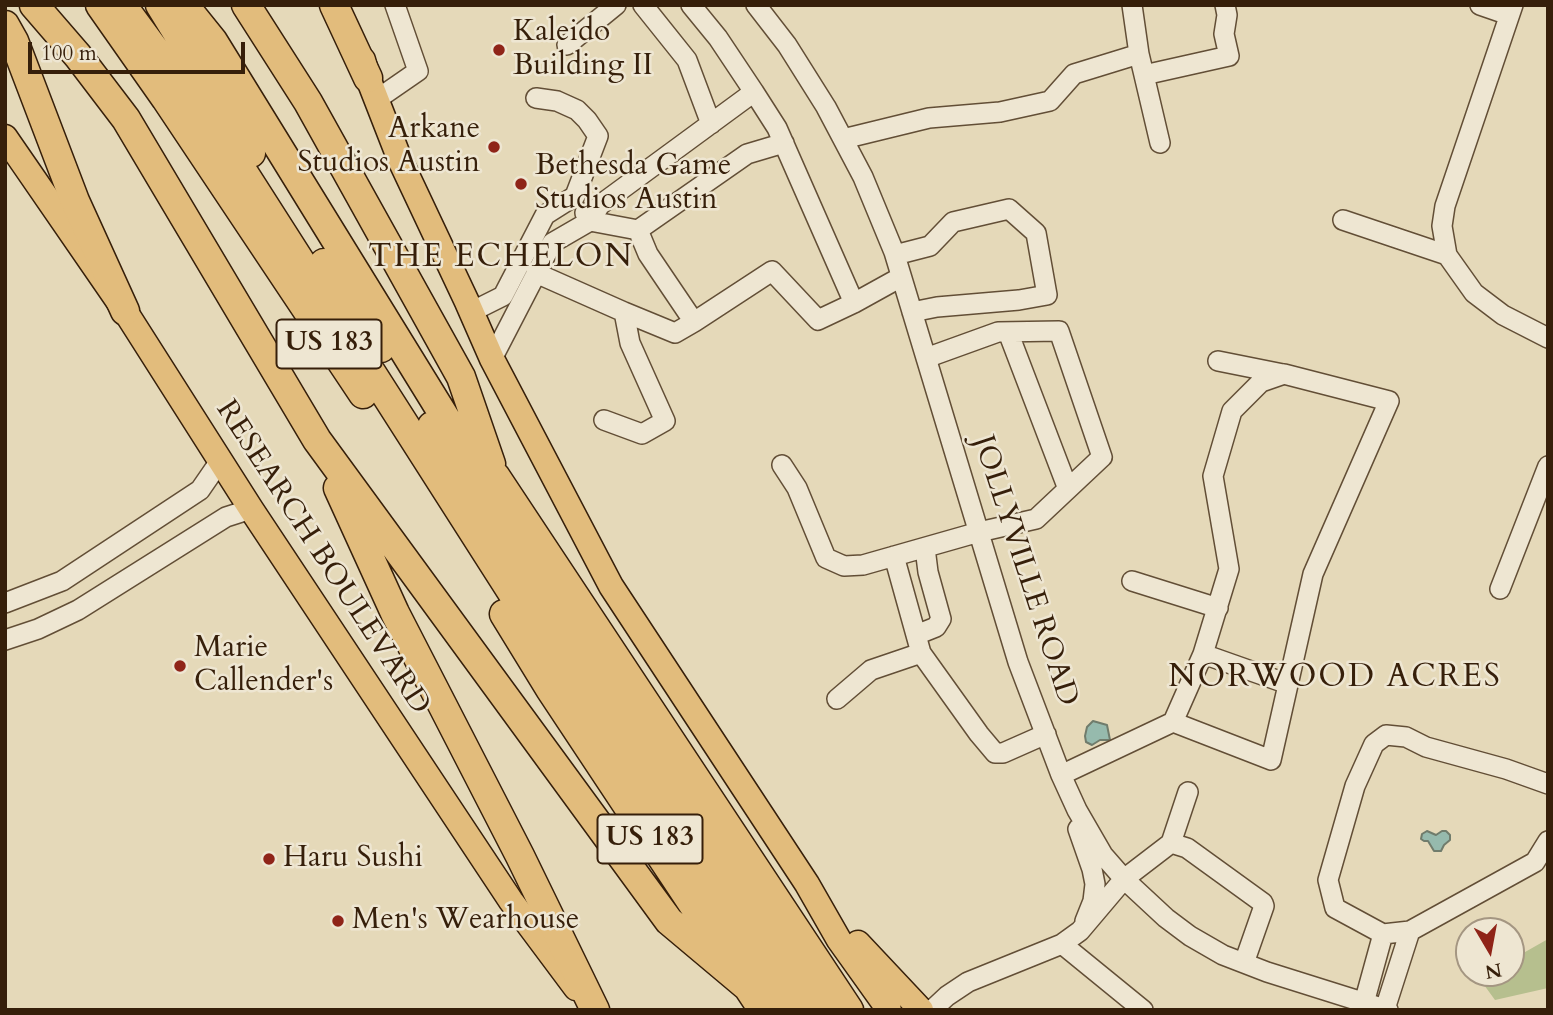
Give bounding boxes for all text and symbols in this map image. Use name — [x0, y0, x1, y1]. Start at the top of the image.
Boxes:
place label: Kaleido Building II — [513, 15, 653, 86]
scale bar — [32, 28, 248, 72]
text: 100 m — [41, 39, 97, 68]
marker: Kaleido Building II — [491, 42, 507, 58]
place label: Arkane Studios Austin — [298, 112, 480, 182]
marker: Arkane Studios Austin — [486, 139, 502, 155]
place label: Bethesda Game Studios Austin — [535, 149, 731, 220]
marker: Bethesda Game Studios Austin — [513, 176, 529, 192]
district label: THE ECHELON — [370, 240, 632, 278]
road number: US 183 — [276, 320, 382, 368]
street label: RESEARCH BOULEVARD — [207, 394, 437, 722]
street label: JOLLYVILLE ROAD — [963, 431, 1085, 711]
place label: Marie Callender's — [194, 631, 333, 702]
marker: Marie Callender's — [172, 658, 188, 674]
district label: NORWOOD ACRES — [1170, 660, 1500, 698]
road number: US 183 — [598, 814, 702, 864]
place label: Haru Sushi — [283, 841, 423, 877]
marker: Haru Sushi — [261, 851, 277, 867]
place label: Men's Wearhouse — [352, 903, 579, 939]
marker: Men's Wearhouse — [330, 913, 346, 929]
north arrow — [1455, 917, 1525, 987]
text: N — [1483, 956, 1504, 985]

